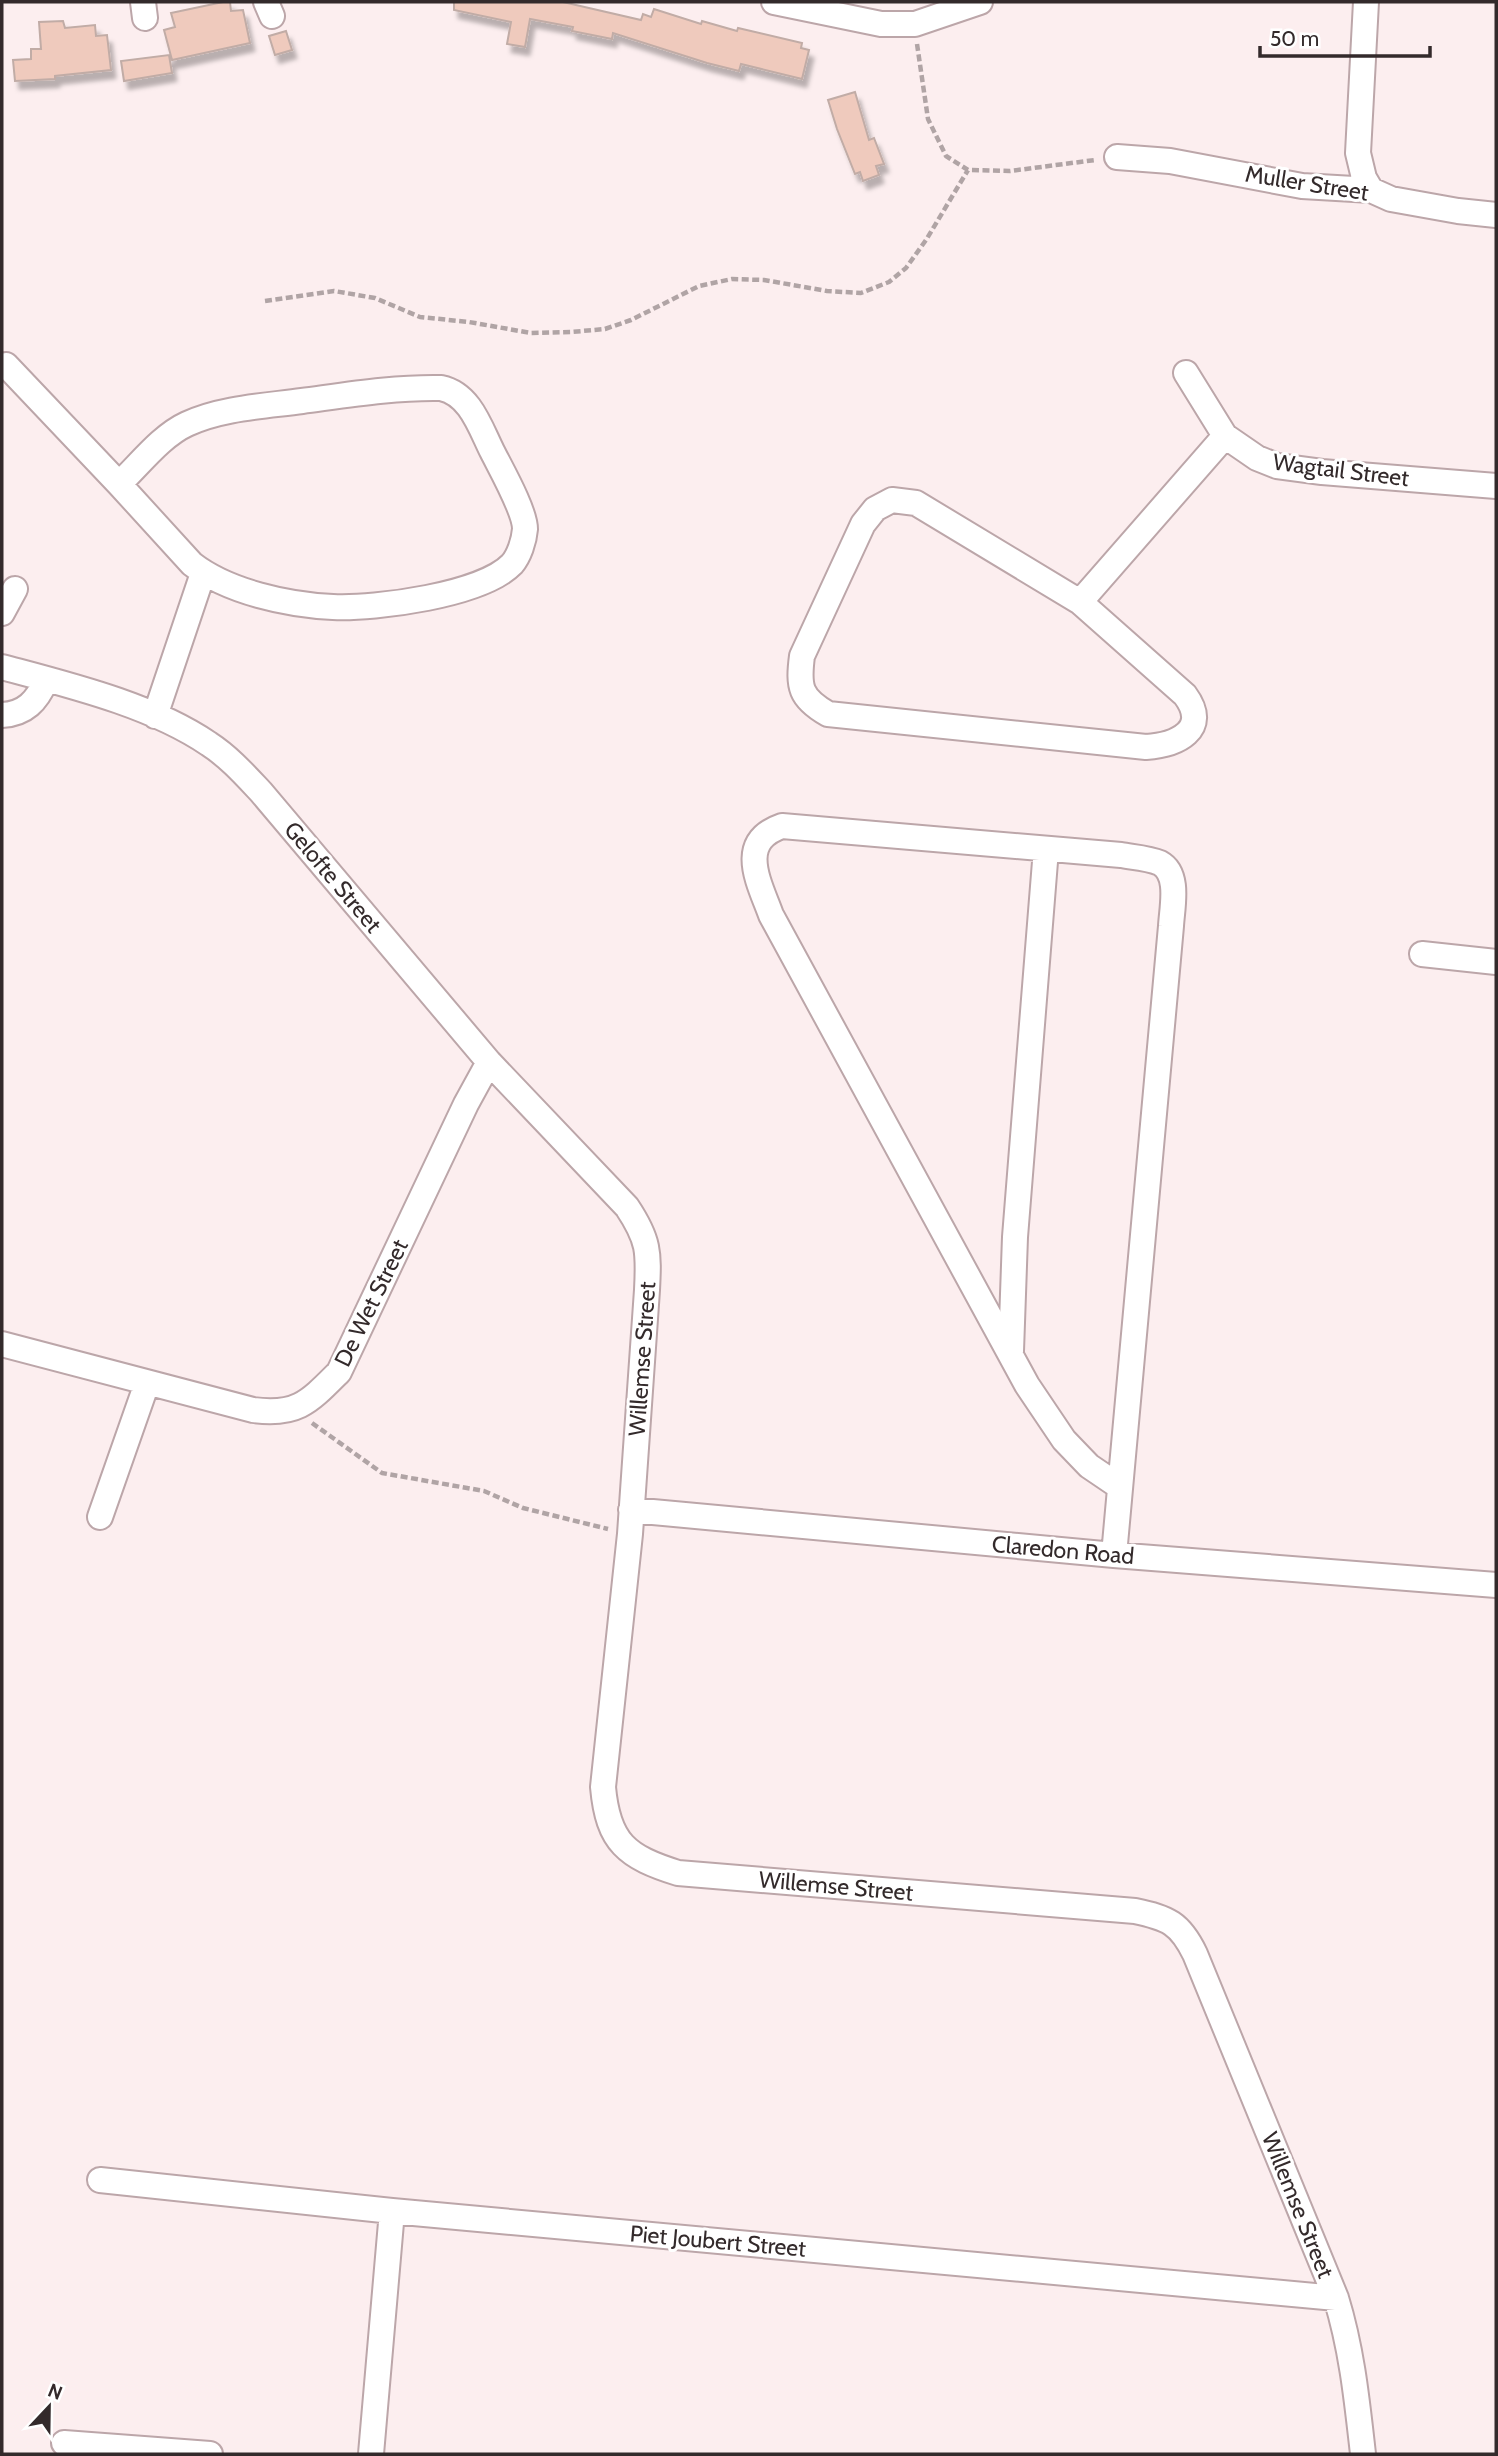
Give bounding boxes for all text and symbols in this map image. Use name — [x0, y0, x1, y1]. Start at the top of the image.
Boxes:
scale bar — [1260, 14, 1430, 58]
text: 50 m — [1270, 26, 1319, 51]
street label: Muller Street — [1243, 159, 1371, 207]
street label: Wagtail Street — [1271, 448, 1411, 492]
street label: Gelofte Street — [278, 816, 388, 938]
street label: De Wet Street — [328, 1235, 414, 1371]
street label: Willemse Street — [623, 1281, 661, 1437]
street label: Claredon Road — [991, 1530, 1135, 1570]
street label: Willemse Street — [758, 1865, 915, 1907]
street label: Willemse Street — [1256, 2128, 1340, 2282]
street label: Piet Joubert Street — [629, 2219, 807, 2263]
north arrow — [14, 2372, 84, 2442]
text: N — [45, 2379, 66, 2405]

